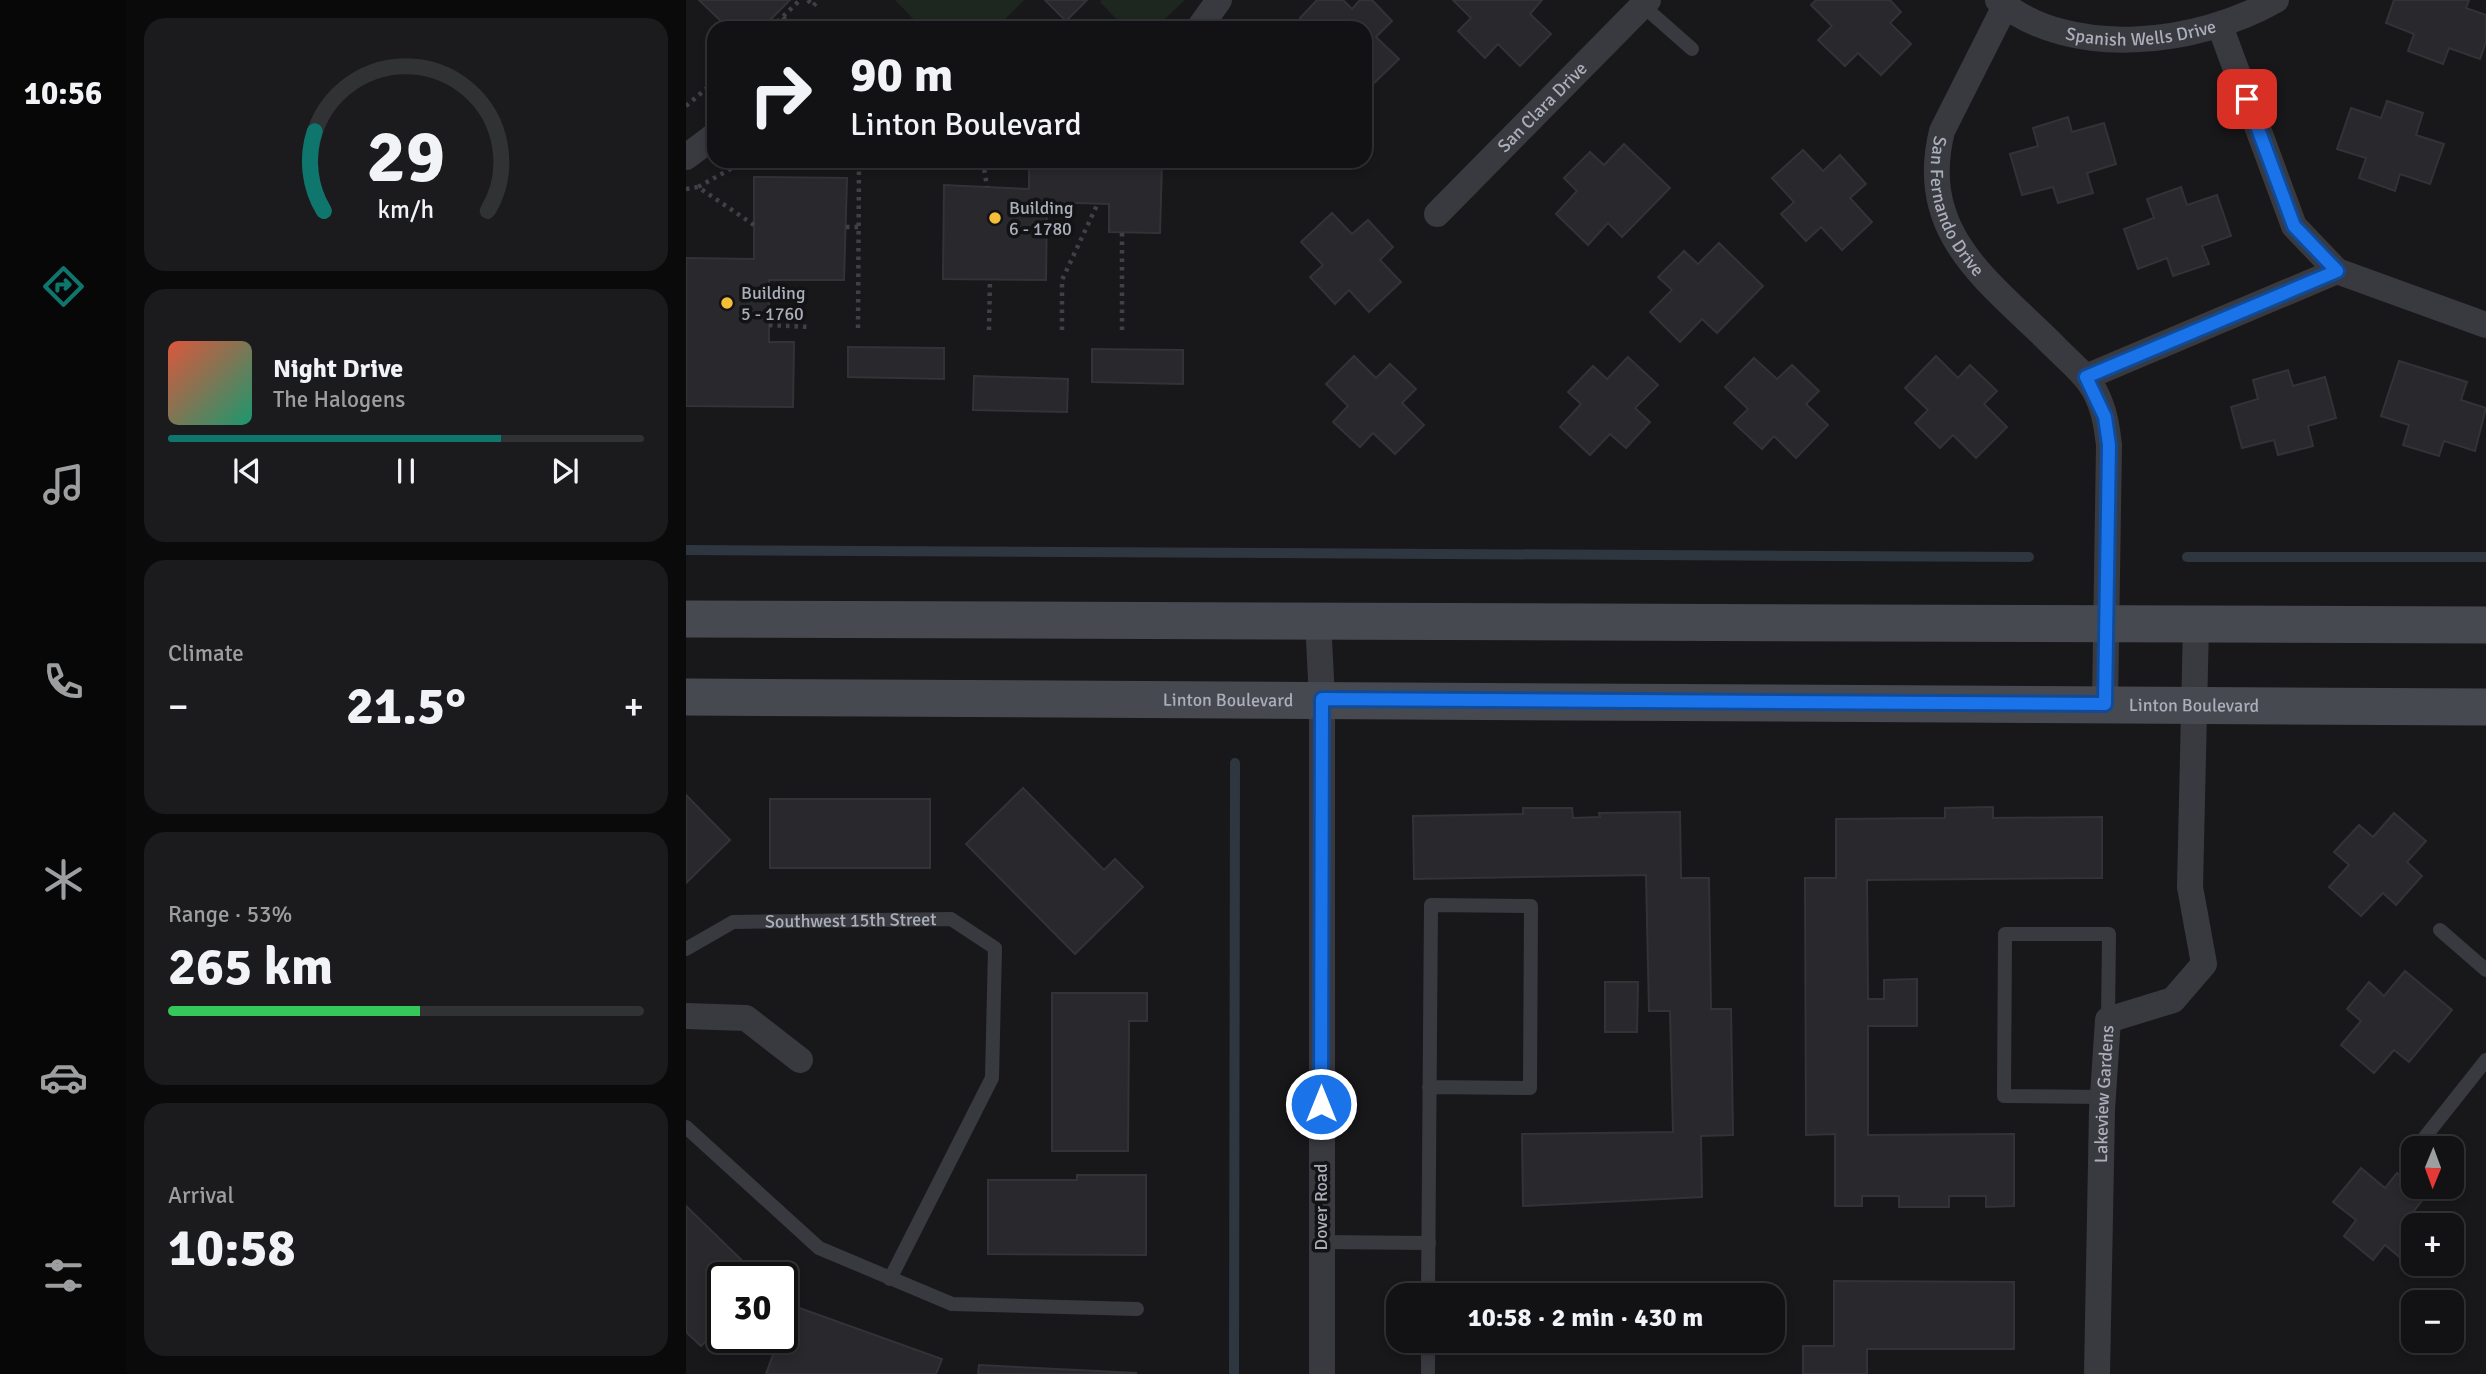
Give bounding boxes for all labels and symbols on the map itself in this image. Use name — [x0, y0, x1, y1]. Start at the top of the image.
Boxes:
street label: Spanish Wells Drive — [2064, 15, 2219, 51]
street label: San Clara Drive — [1493, 57, 1592, 157]
pin — [2217, 69, 2277, 129]
street label: San Fernando Drive — [1926, 134, 1989, 281]
place label: Building 6 - 1780 — [1009, 197, 1073, 240]
marker: Building 6 - 1780 — [987, 210, 1003, 226]
place label: Building 5 - 1760 — [741, 282, 805, 325]
marker: Building 5 - 1760 — [719, 295, 735, 311]
street label: Linton Boulevard — [1163, 689, 1293, 711]
street label: Linton Boulevard — [2129, 694, 2259, 717]
street label: Southwest 15th Street — [765, 908, 937, 933]
street label: Lakeview Gardens — [2090, 1024, 2119, 1163]
position arrow — [1284, 1067, 1358, 1141]
north arrow — [2401, 1136, 2464, 1199]
street label: Dover Road — [1310, 1164, 1332, 1250]
speed limit sign: 30 — [707, 1262, 798, 1353]

